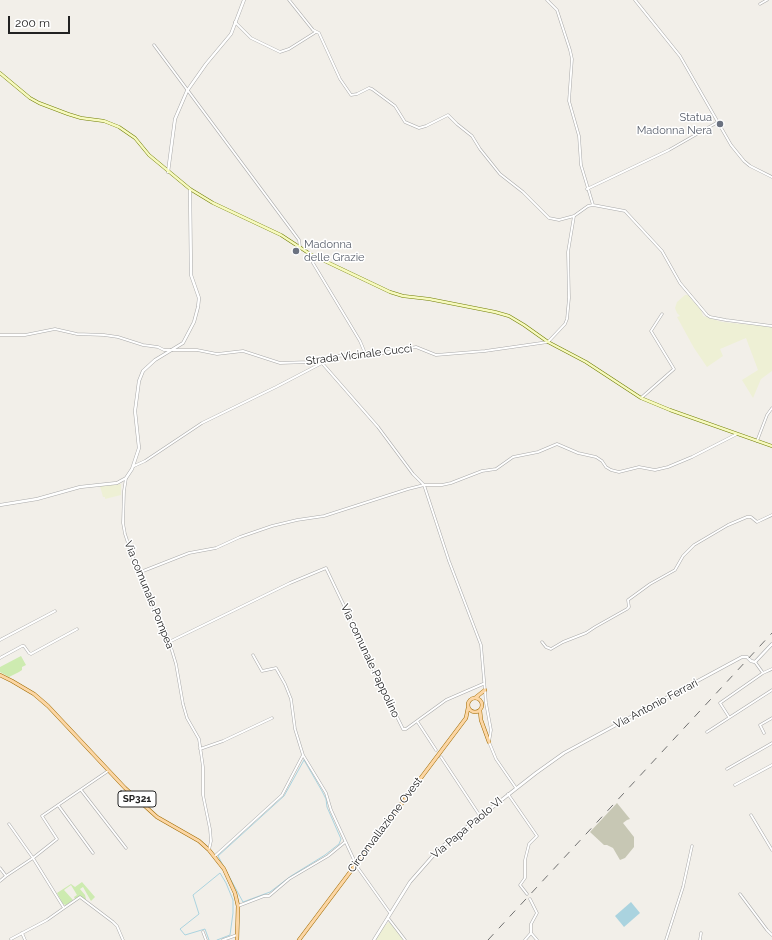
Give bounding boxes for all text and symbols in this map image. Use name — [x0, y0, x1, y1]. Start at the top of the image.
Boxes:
scale bar — [10, 8, 72, 34]
text: 200 m — [15, 16, 50, 30]
place label: Statua Madonna Nera — [637, 111, 712, 137]
marker: Statua Madonna Nera — [715, 119, 725, 129]
place label: Madonna delle Grazie — [304, 238, 365, 264]
marker: Madonna delle Grazie — [291, 246, 301, 256]
street label: Strada Vicinale Cucci — [305, 342, 413, 368]
street label: Via comunale Pompea — [121, 539, 177, 651]
street label: Via comunale Pappolino — [338, 602, 402, 720]
street label: Via Antonio Ferrari — [612, 676, 700, 732]
street label: Circonvallazione Ovest — [345, 775, 425, 875]
road number: SP321 — [118, 791, 156, 807]
street label: Via Papa Paolo VI — [429, 794, 505, 862]

